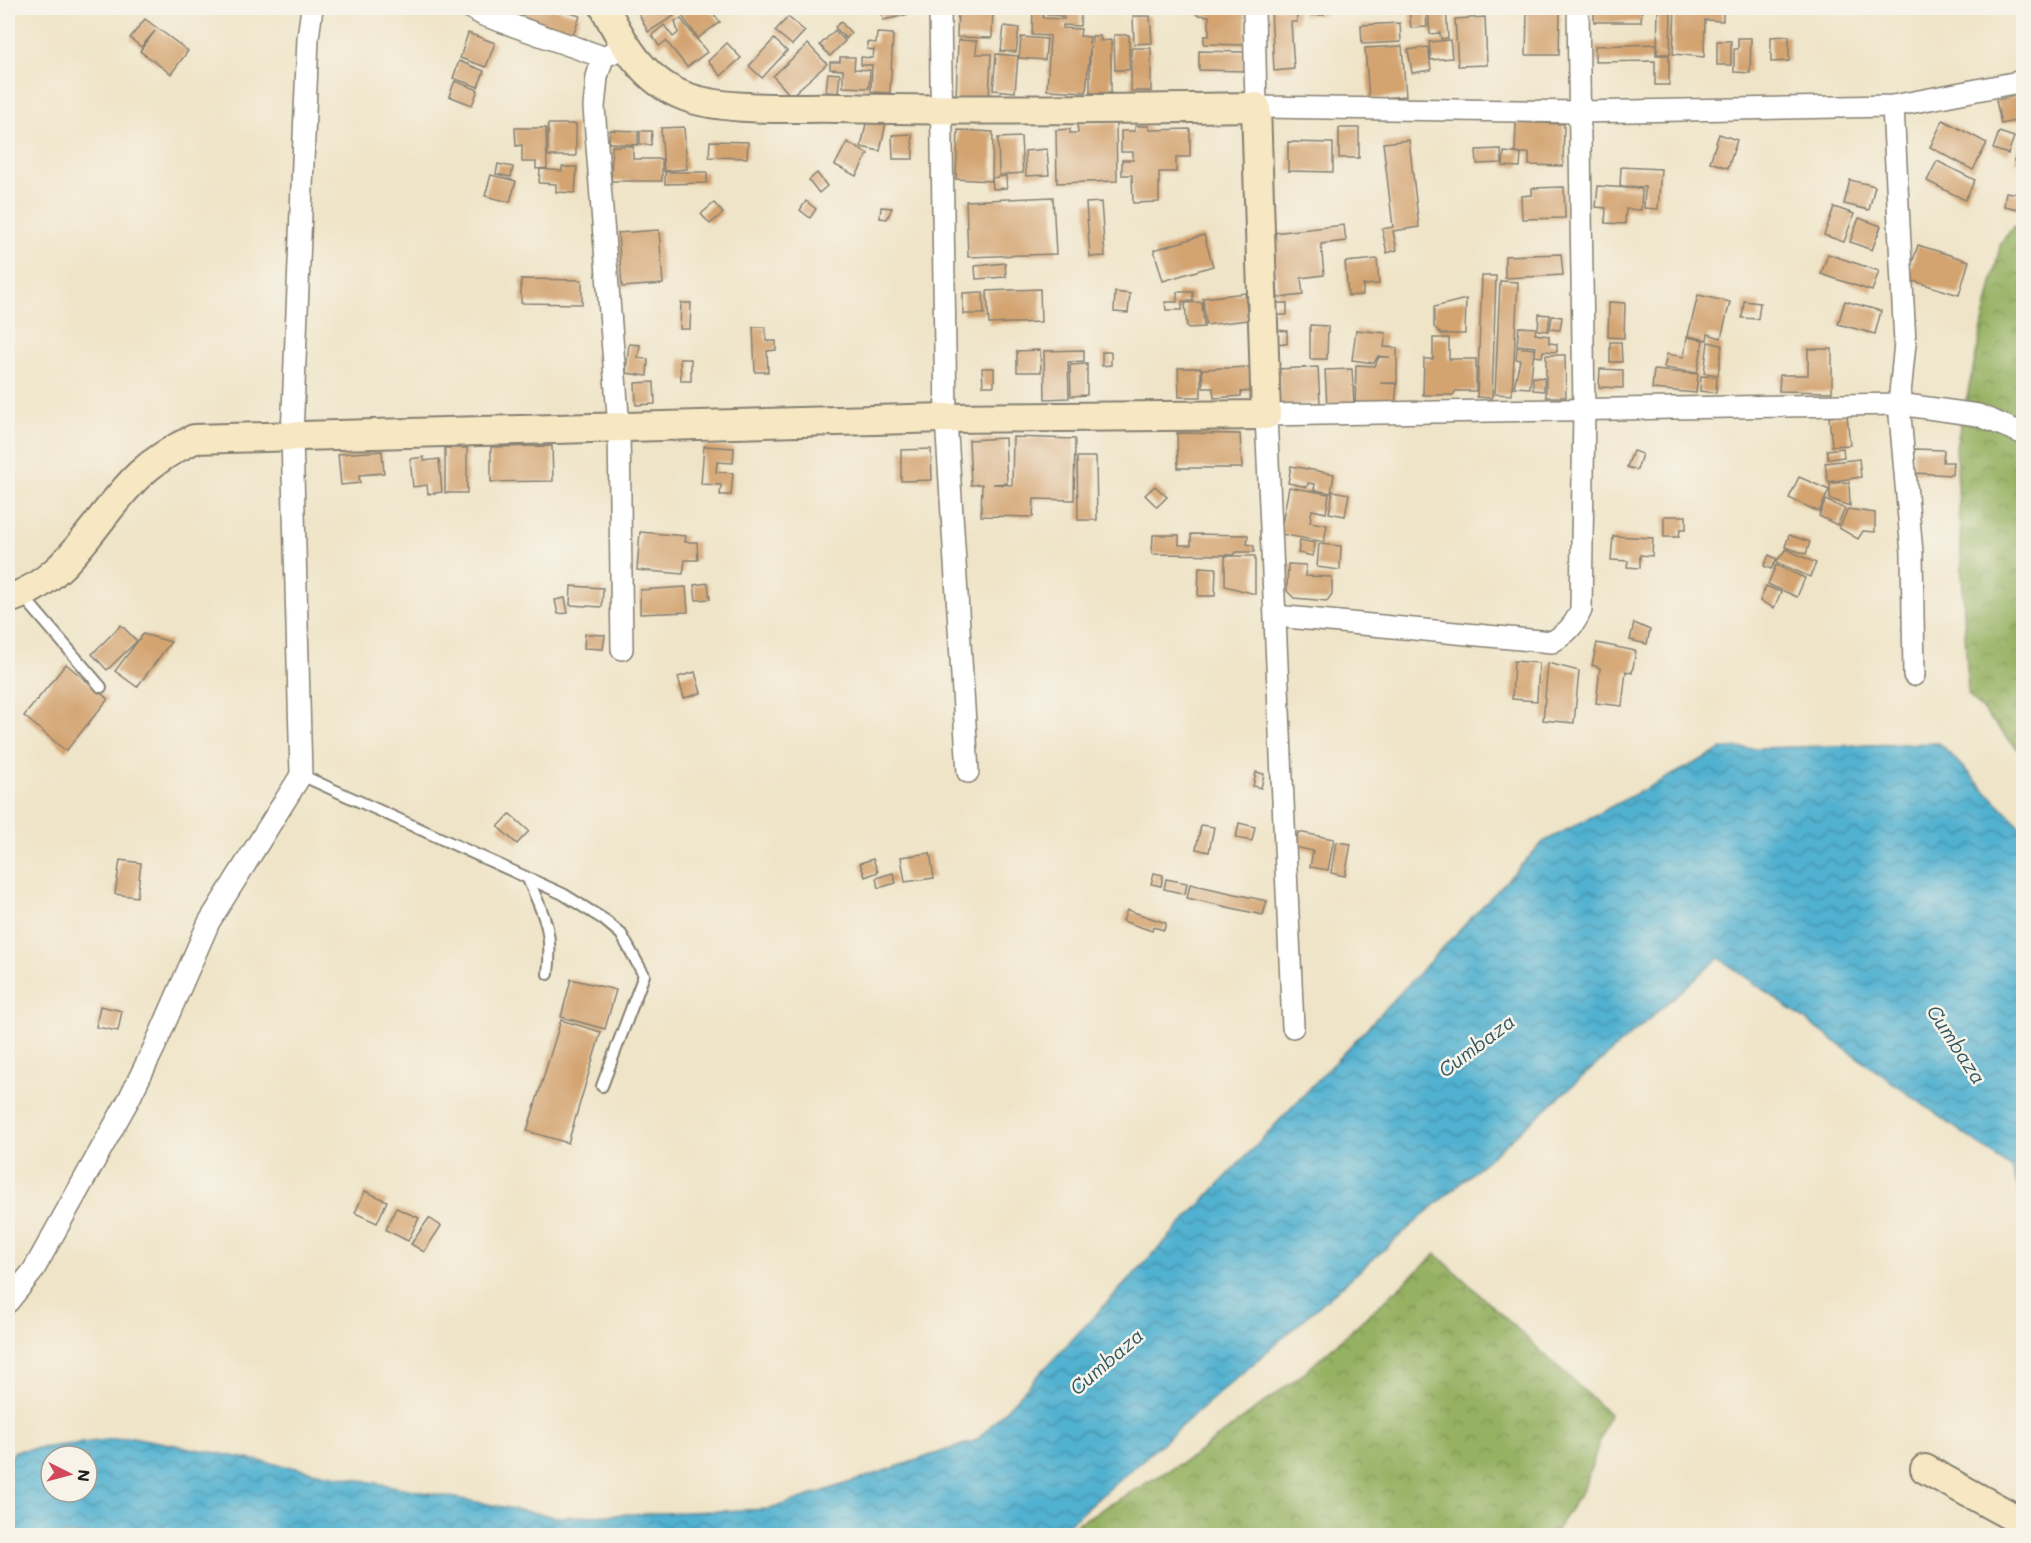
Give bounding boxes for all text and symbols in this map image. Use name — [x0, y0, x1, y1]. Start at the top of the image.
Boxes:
water label: Cumbaza — [1922, 999, 1992, 1089]
water label: Cumbaza — [1432, 1008, 1520, 1082]
water label: Cumbaza — [1064, 1322, 1148, 1400]
north arrow — [39, 1444, 99, 1504]
text: N — [73, 1468, 95, 1483]

